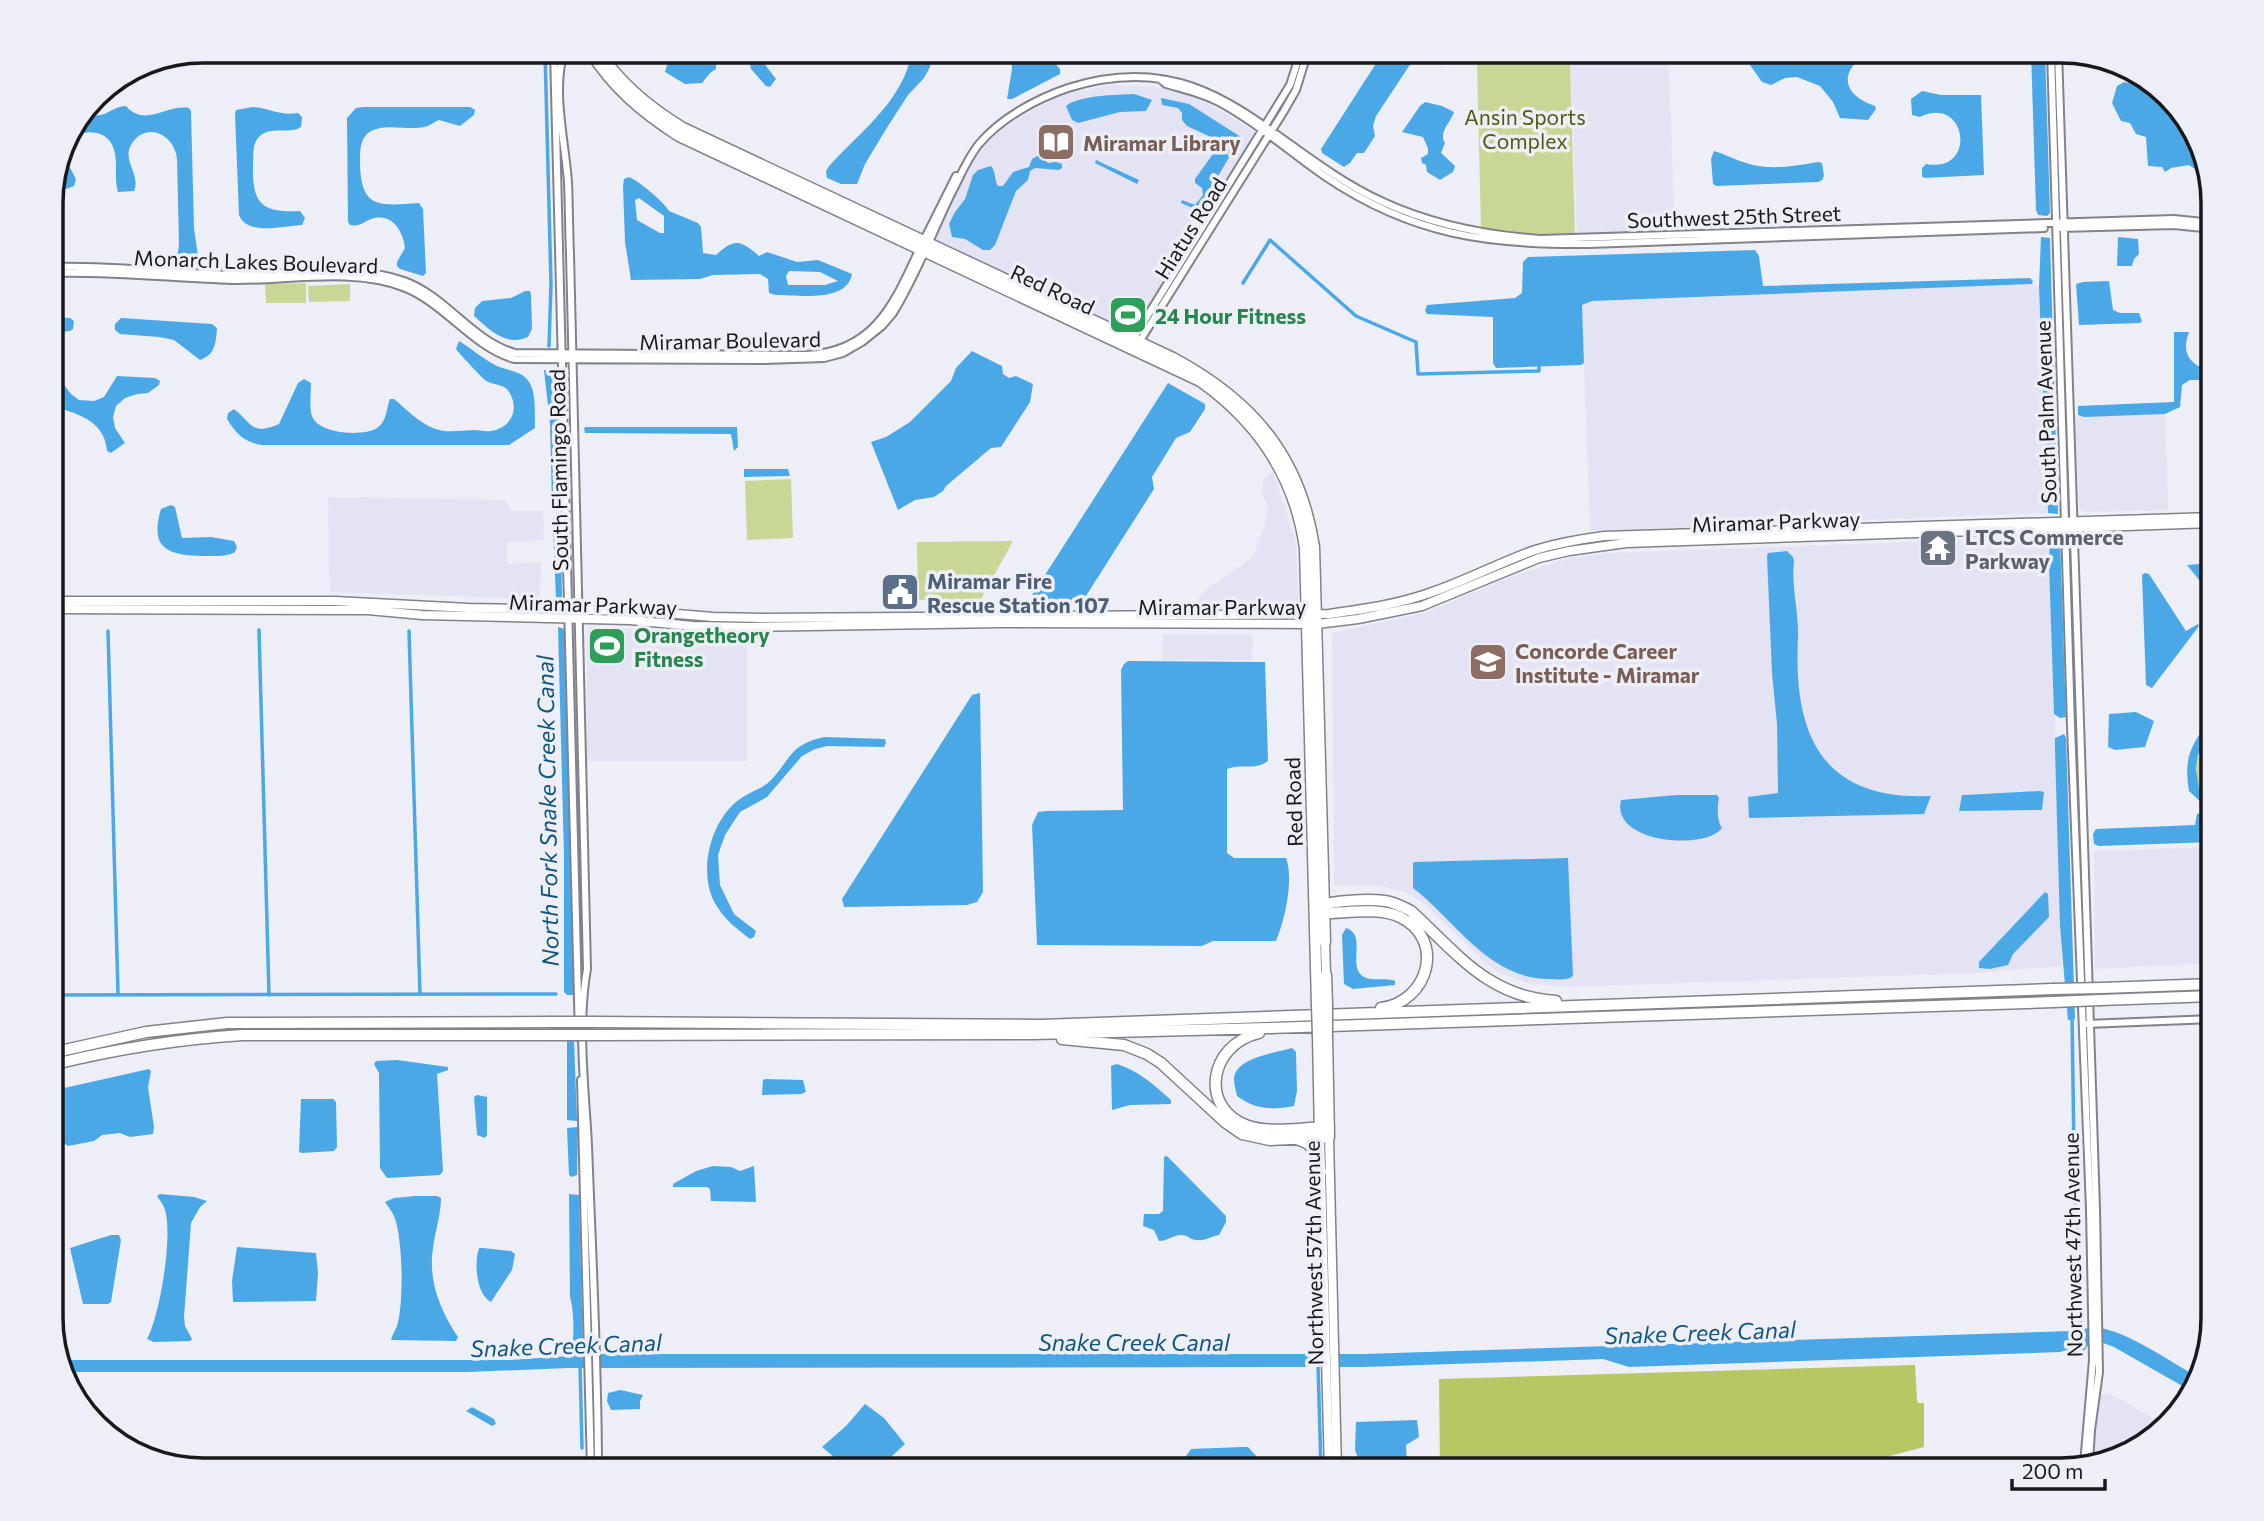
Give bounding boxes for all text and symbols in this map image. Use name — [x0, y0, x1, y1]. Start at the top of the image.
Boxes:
park label: Ansin Sports Complex — [1464, 104, 1586, 153]
library icon: Miramar Library — [1035, 121, 1077, 163]
place label: Miramar Library — [1083, 130, 1241, 155]
street label: Hiatus Road — [1149, 173, 1231, 283]
street label: Southwest 25th Street — [1626, 200, 1842, 232]
street label: Monarch Lakes Boulevard — [133, 244, 379, 278]
street label: Red Road — [1007, 259, 1099, 319]
sports icon: 24 Hour Fitness — [1107, 294, 1149, 336]
place label: 24 Hour Fitness — [1155, 303, 1306, 328]
street label: South Palm Avenue — [2029, 320, 2061, 504]
street label: Miramar Boulevard — [639, 326, 821, 354]
street label: South Flamingo Road — [544, 369, 572, 571]
street label: Miramar Parkway — [1691, 506, 1861, 536]
place label: LTCS Commerce Parkway — [1965, 524, 2124, 573]
temple icon: LTCS Commerce Parkway — [1917, 527, 1959, 569]
place label: Miramar Fire Rescue Station 107 — [927, 568, 1109, 617]
public building icon: Miramar Fire Rescue Station 107 — [879, 571, 921, 613]
street label: Miramar Parkway — [508, 589, 678, 619]
street label: Miramar Parkway — [1138, 594, 1306, 619]
place label: Orangetheory Fitness — [634, 622, 770, 671]
sports icon: Orangetheory Fitness — [586, 625, 628, 667]
place label: Concorde Career Institute - Miramar — [1515, 638, 1700, 687]
school or university icon: Concorde Career Institute - Miramar — [1467, 641, 1509, 683]
water label: North Fork Snake Creek Canal — [530, 654, 564, 967]
street label: Red Road — [1279, 757, 1307, 847]
street label: Northwest 47th Avenue — [2058, 1132, 2086, 1358]
street label: Northwest 57th Avenue — [1299, 1140, 1327, 1366]
water label: Snake Creek Canal — [1604, 1315, 1797, 1349]
water label: Snake Creek Canal — [470, 1328, 663, 1362]
water label: Snake Creek Canal — [1038, 1328, 1231, 1356]
scale bar — [2012, 1448, 2105, 1492]
text: 200 m — [2022, 1458, 2083, 1483]

